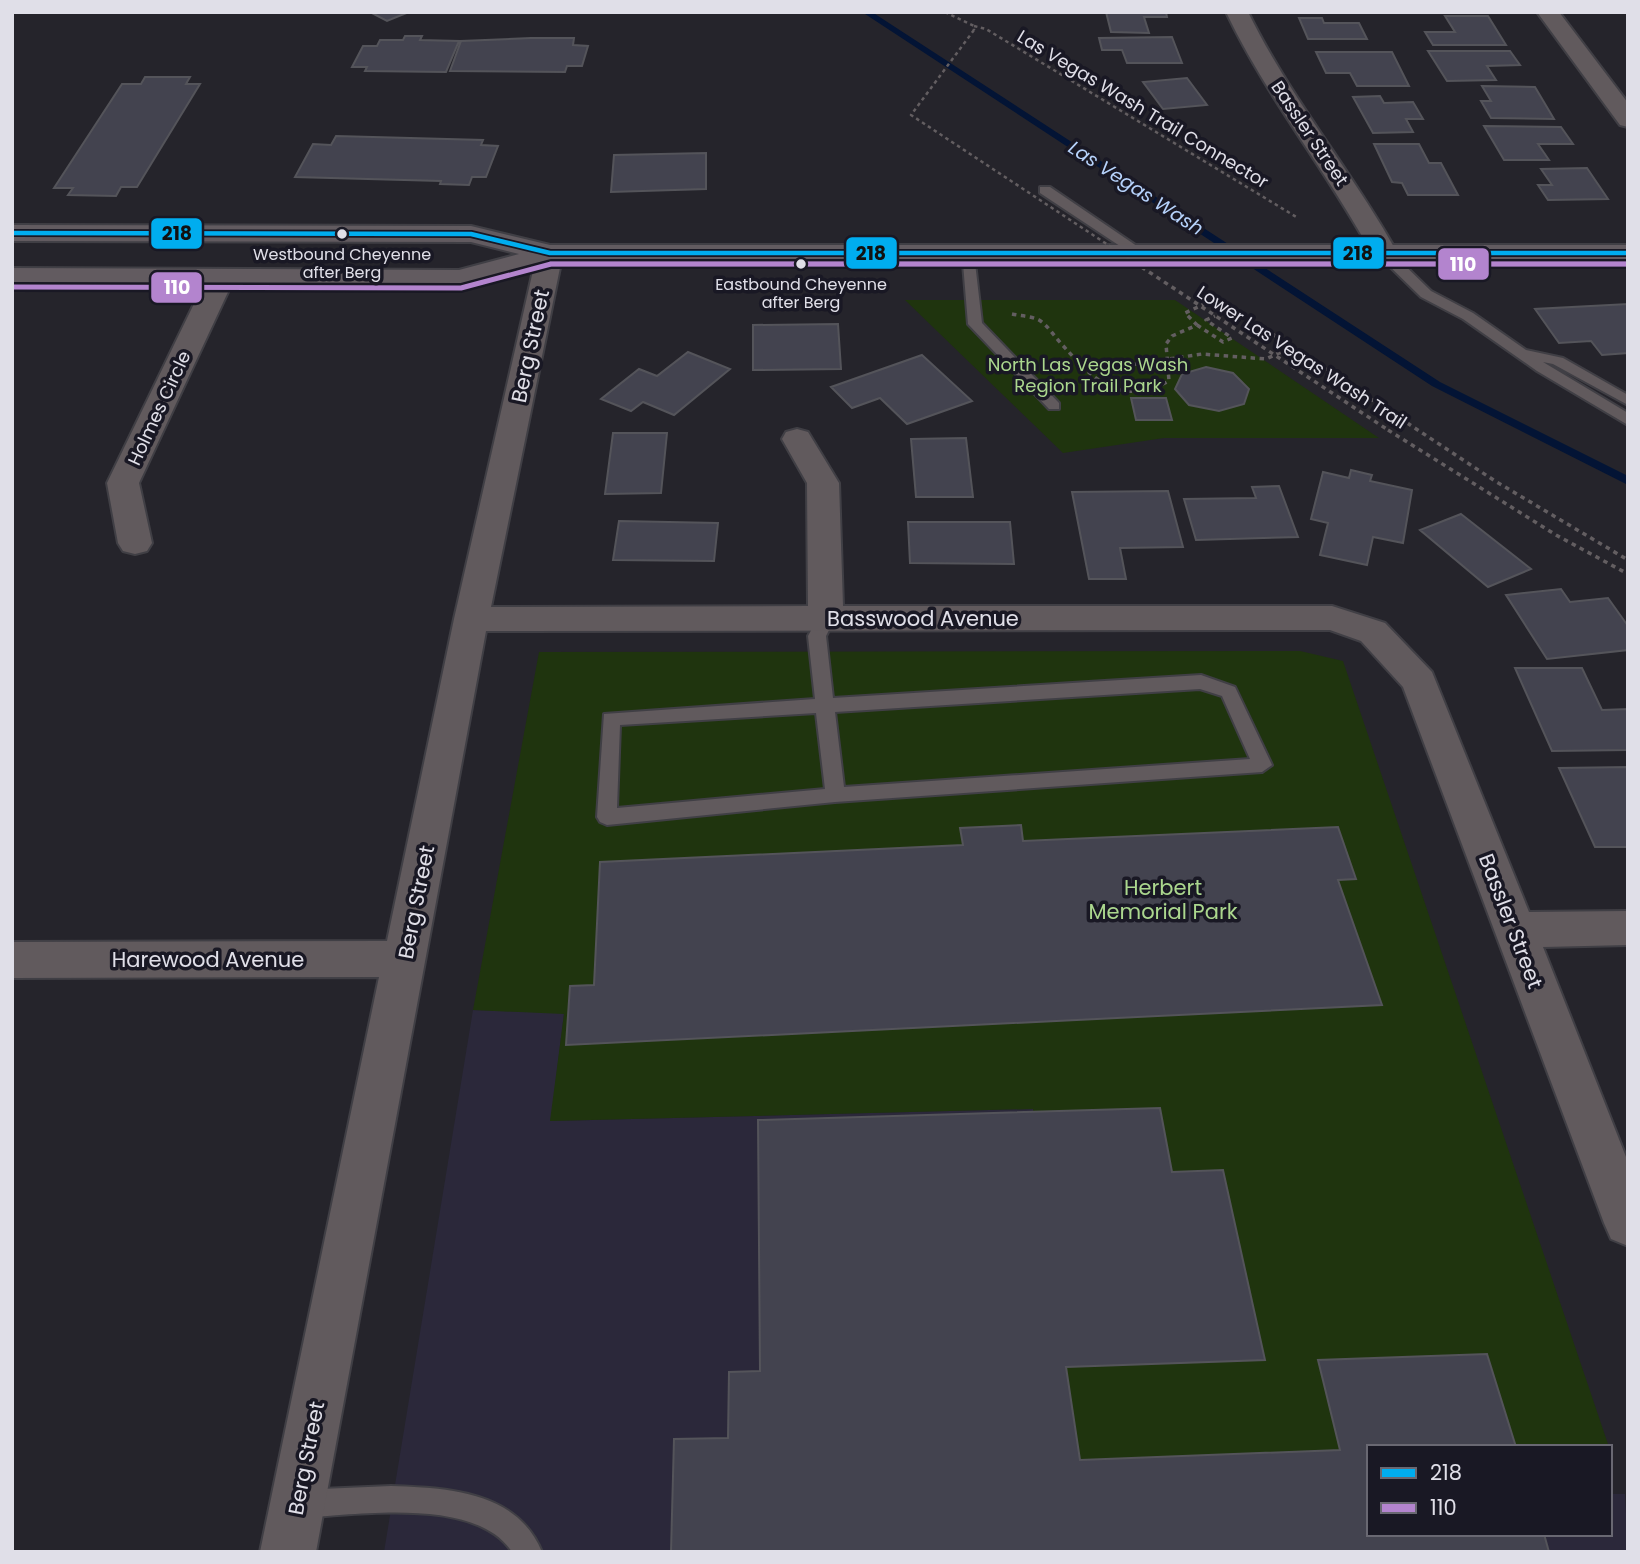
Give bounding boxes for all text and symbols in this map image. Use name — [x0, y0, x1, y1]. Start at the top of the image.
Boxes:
street label: Las Vegas Wash Trail Connector — [1014, 25, 1272, 193]
street label: Bassler Street — [1266, 76, 1354, 190]
water label: Las Vegas Wash — [1064, 136, 1208, 240]
line badge: 218 — [150, 217, 203, 250]
text: 218 — [162, 220, 192, 247]
marker: Westbound Cheyenne after Berg — [335, 227, 349, 241]
line badge: 218 — [845, 236, 898, 270]
line badge: 218 — [1332, 236, 1385, 270]
text: 218 — [856, 240, 886, 267]
text: 218 — [1343, 240, 1373, 267]
place label: Westbound Cheyenne after Berg — [253, 243, 431, 284]
line badge: 110 — [1437, 247, 1490, 281]
text: 110 — [1450, 251, 1476, 278]
marker: Eastbound Cheyenne after Berg — [794, 257, 808, 271]
line badge: 110 — [150, 271, 203, 304]
place label: Eastbound Cheyenne after Berg — [715, 273, 887, 314]
text: 110 — [164, 274, 190, 301]
street label: Lower Las Vegas Wash Trail — [1192, 280, 1412, 434]
street label: Berg Street — [504, 287, 556, 405]
street label: Holmes Circle — [121, 347, 197, 469]
park label: North Las Vegas Wash Region Trail Park — [988, 352, 1188, 398]
street label: Basswood Avenue — [827, 604, 1019, 633]
street label: Berg Street — [391, 843, 441, 961]
street label: Bassler Street — [1472, 849, 1550, 993]
park label: Herbert Memorial Park — [1088, 873, 1238, 926]
street label: Harewood Avenue — [112, 945, 304, 974]
street label: Berg Street — [281, 1399, 331, 1517]
legend — [1367, 1445, 1612, 1536]
text: 218 — [1430, 1458, 1462, 1487]
text: 110 — [1430, 1493, 1457, 1522]

